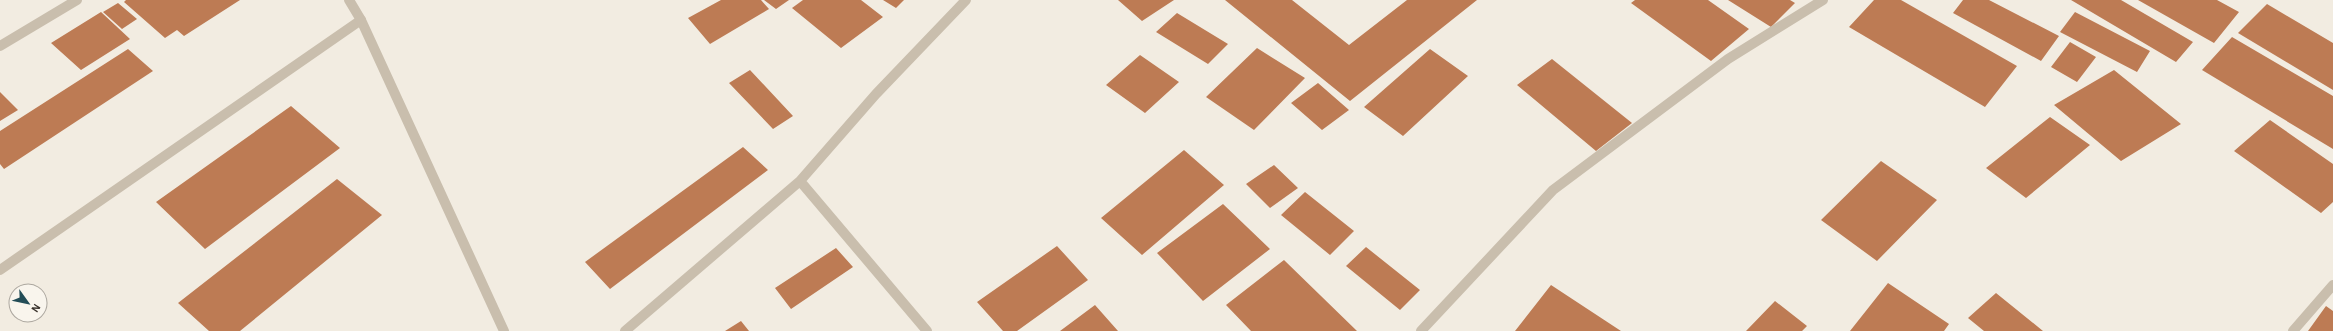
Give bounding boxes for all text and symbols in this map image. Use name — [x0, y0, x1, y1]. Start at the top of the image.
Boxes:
north arrow — [8, 283, 48, 323]
text: N — [29, 302, 43, 314]

